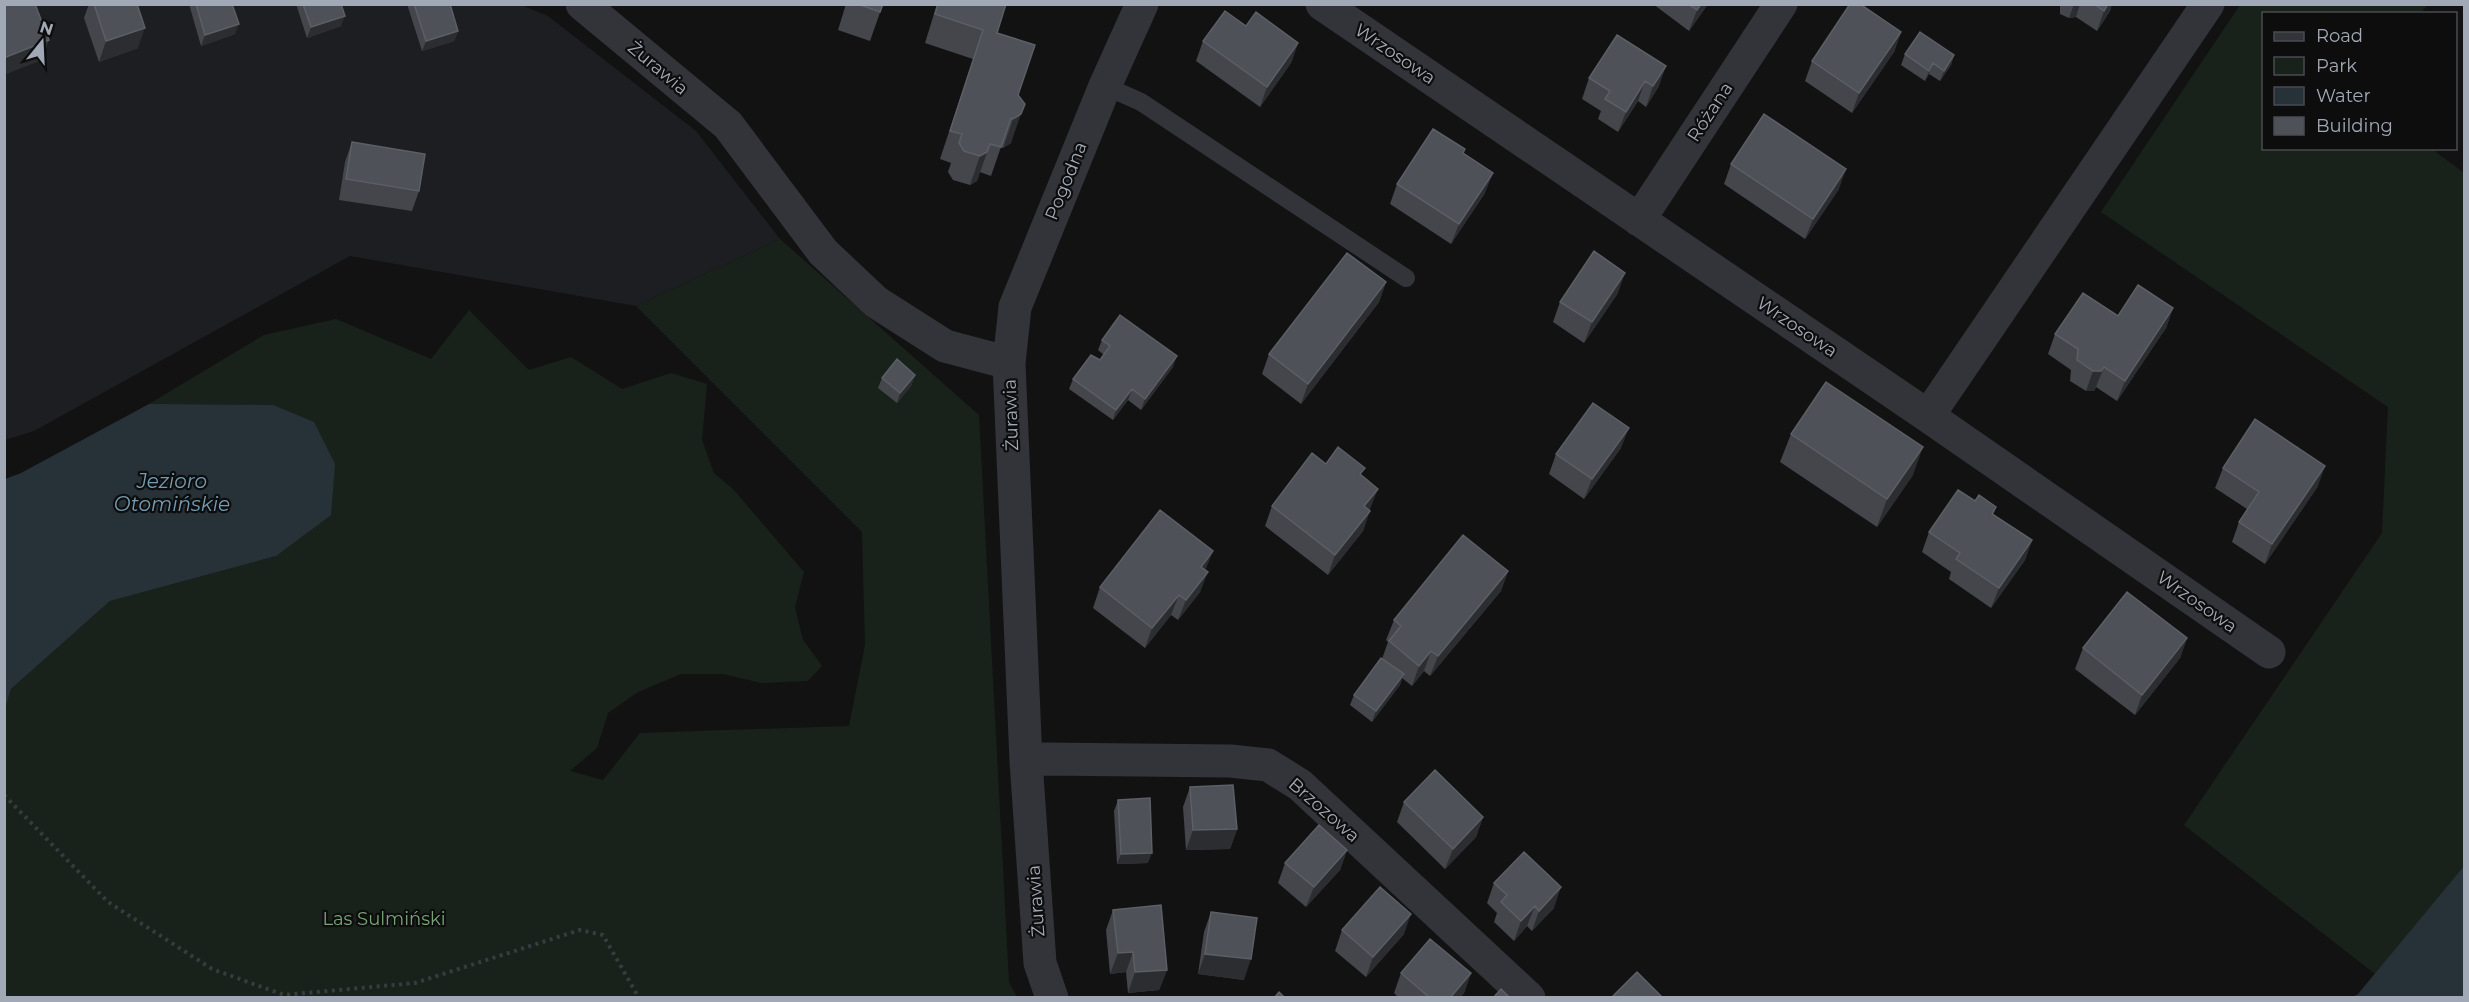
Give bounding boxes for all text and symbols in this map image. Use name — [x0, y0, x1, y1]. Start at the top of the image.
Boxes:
north arrow — [12, 12, 72, 72]
legend — [2262, 12, 2457, 150]
text: N — [37, 17, 56, 39]
street label: Wrzosowa — [1350, 19, 1440, 89]
text: Road — [2316, 25, 2363, 47]
street label: Żurawia — [623, 36, 693, 100]
text: Park — [2316, 55, 2357, 77]
street label: Różana — [1683, 78, 1737, 146]
text: Water — [2316, 85, 2371, 107]
text: Building — [2316, 115, 2393, 137]
street label: Pogodna — [1040, 139, 1092, 223]
street label: Wrzosowa — [1752, 292, 1842, 362]
street label: Żurawia — [999, 379, 1023, 451]
water label: Jezioro Otomińskie — [114, 469, 230, 516]
street label: Wrzosowa — [2153, 566, 2241, 638]
street label: Brzozowa — [1284, 773, 1364, 847]
street label: Żurawia — [1023, 864, 1049, 938]
park label: Las Sulmiński — [322, 908, 446, 930]

